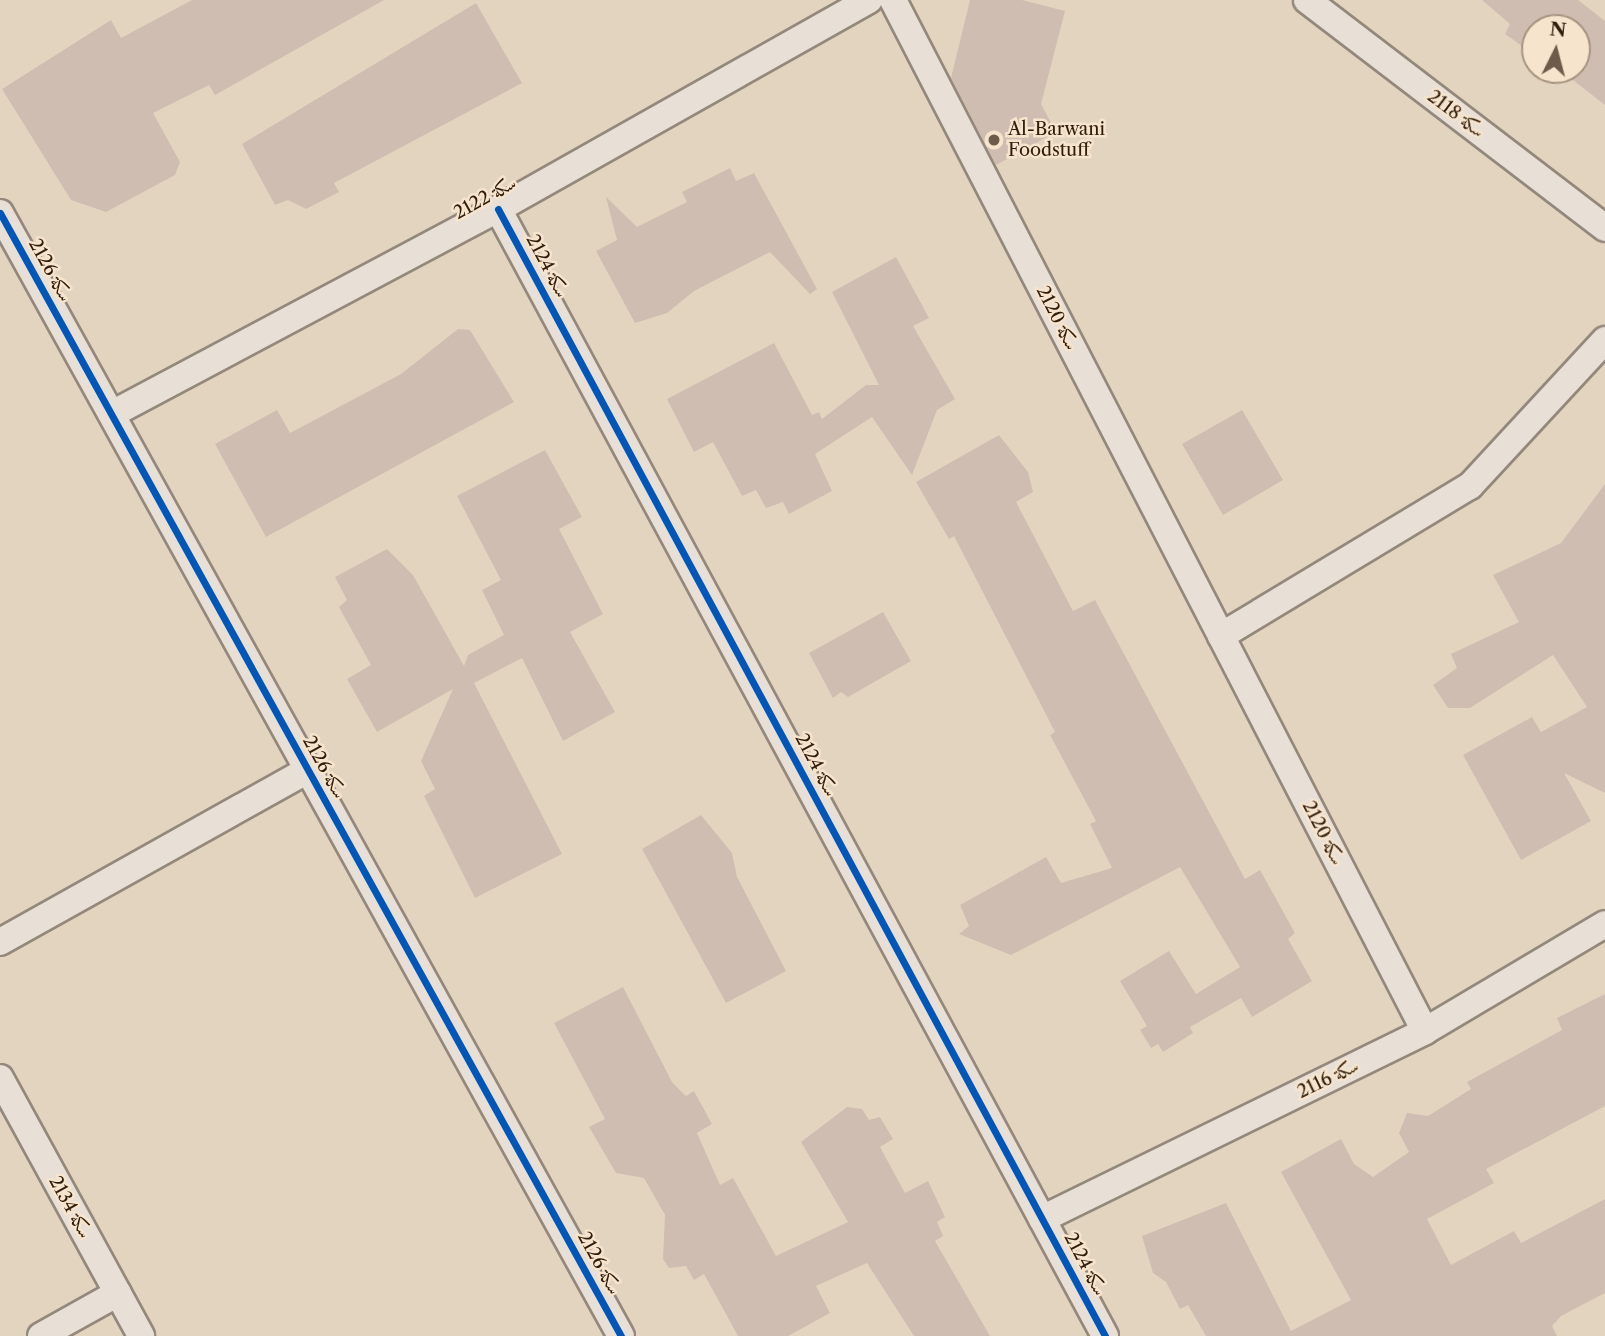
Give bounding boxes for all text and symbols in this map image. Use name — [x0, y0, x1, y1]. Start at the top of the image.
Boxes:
north arrow — [1521, 14, 1591, 84]
text: N — [1549, 17, 1567, 42]
street label: سكة 2118 — [1423, 86, 1489, 142]
place label: Al-Barwani Foodstuff — [1008, 119, 1105, 162]
marker: Al-Barwani Foodstuff — [986, 132, 1002, 148]
street label: سكة 2122 — [450, 172, 520, 224]
street label: سكة 2124 — [521, 231, 573, 301]
street label: سكة 2126 — [24, 235, 76, 305]
street label: سكة 2120 — [1032, 282, 1082, 354]
street label: سكة 2124 — [790, 730, 842, 800]
street label: سكة 2126 — [298, 732, 350, 802]
street label: سكة 2120 — [1298, 797, 1348, 869]
street label: سكة 2116 — [1294, 1055, 1362, 1103]
street label: سكة 2134 — [44, 1172, 96, 1242]
street label: سكة 2126 — [573, 1228, 625, 1298]
street label: سكة 2124 — [1059, 1229, 1111, 1299]

